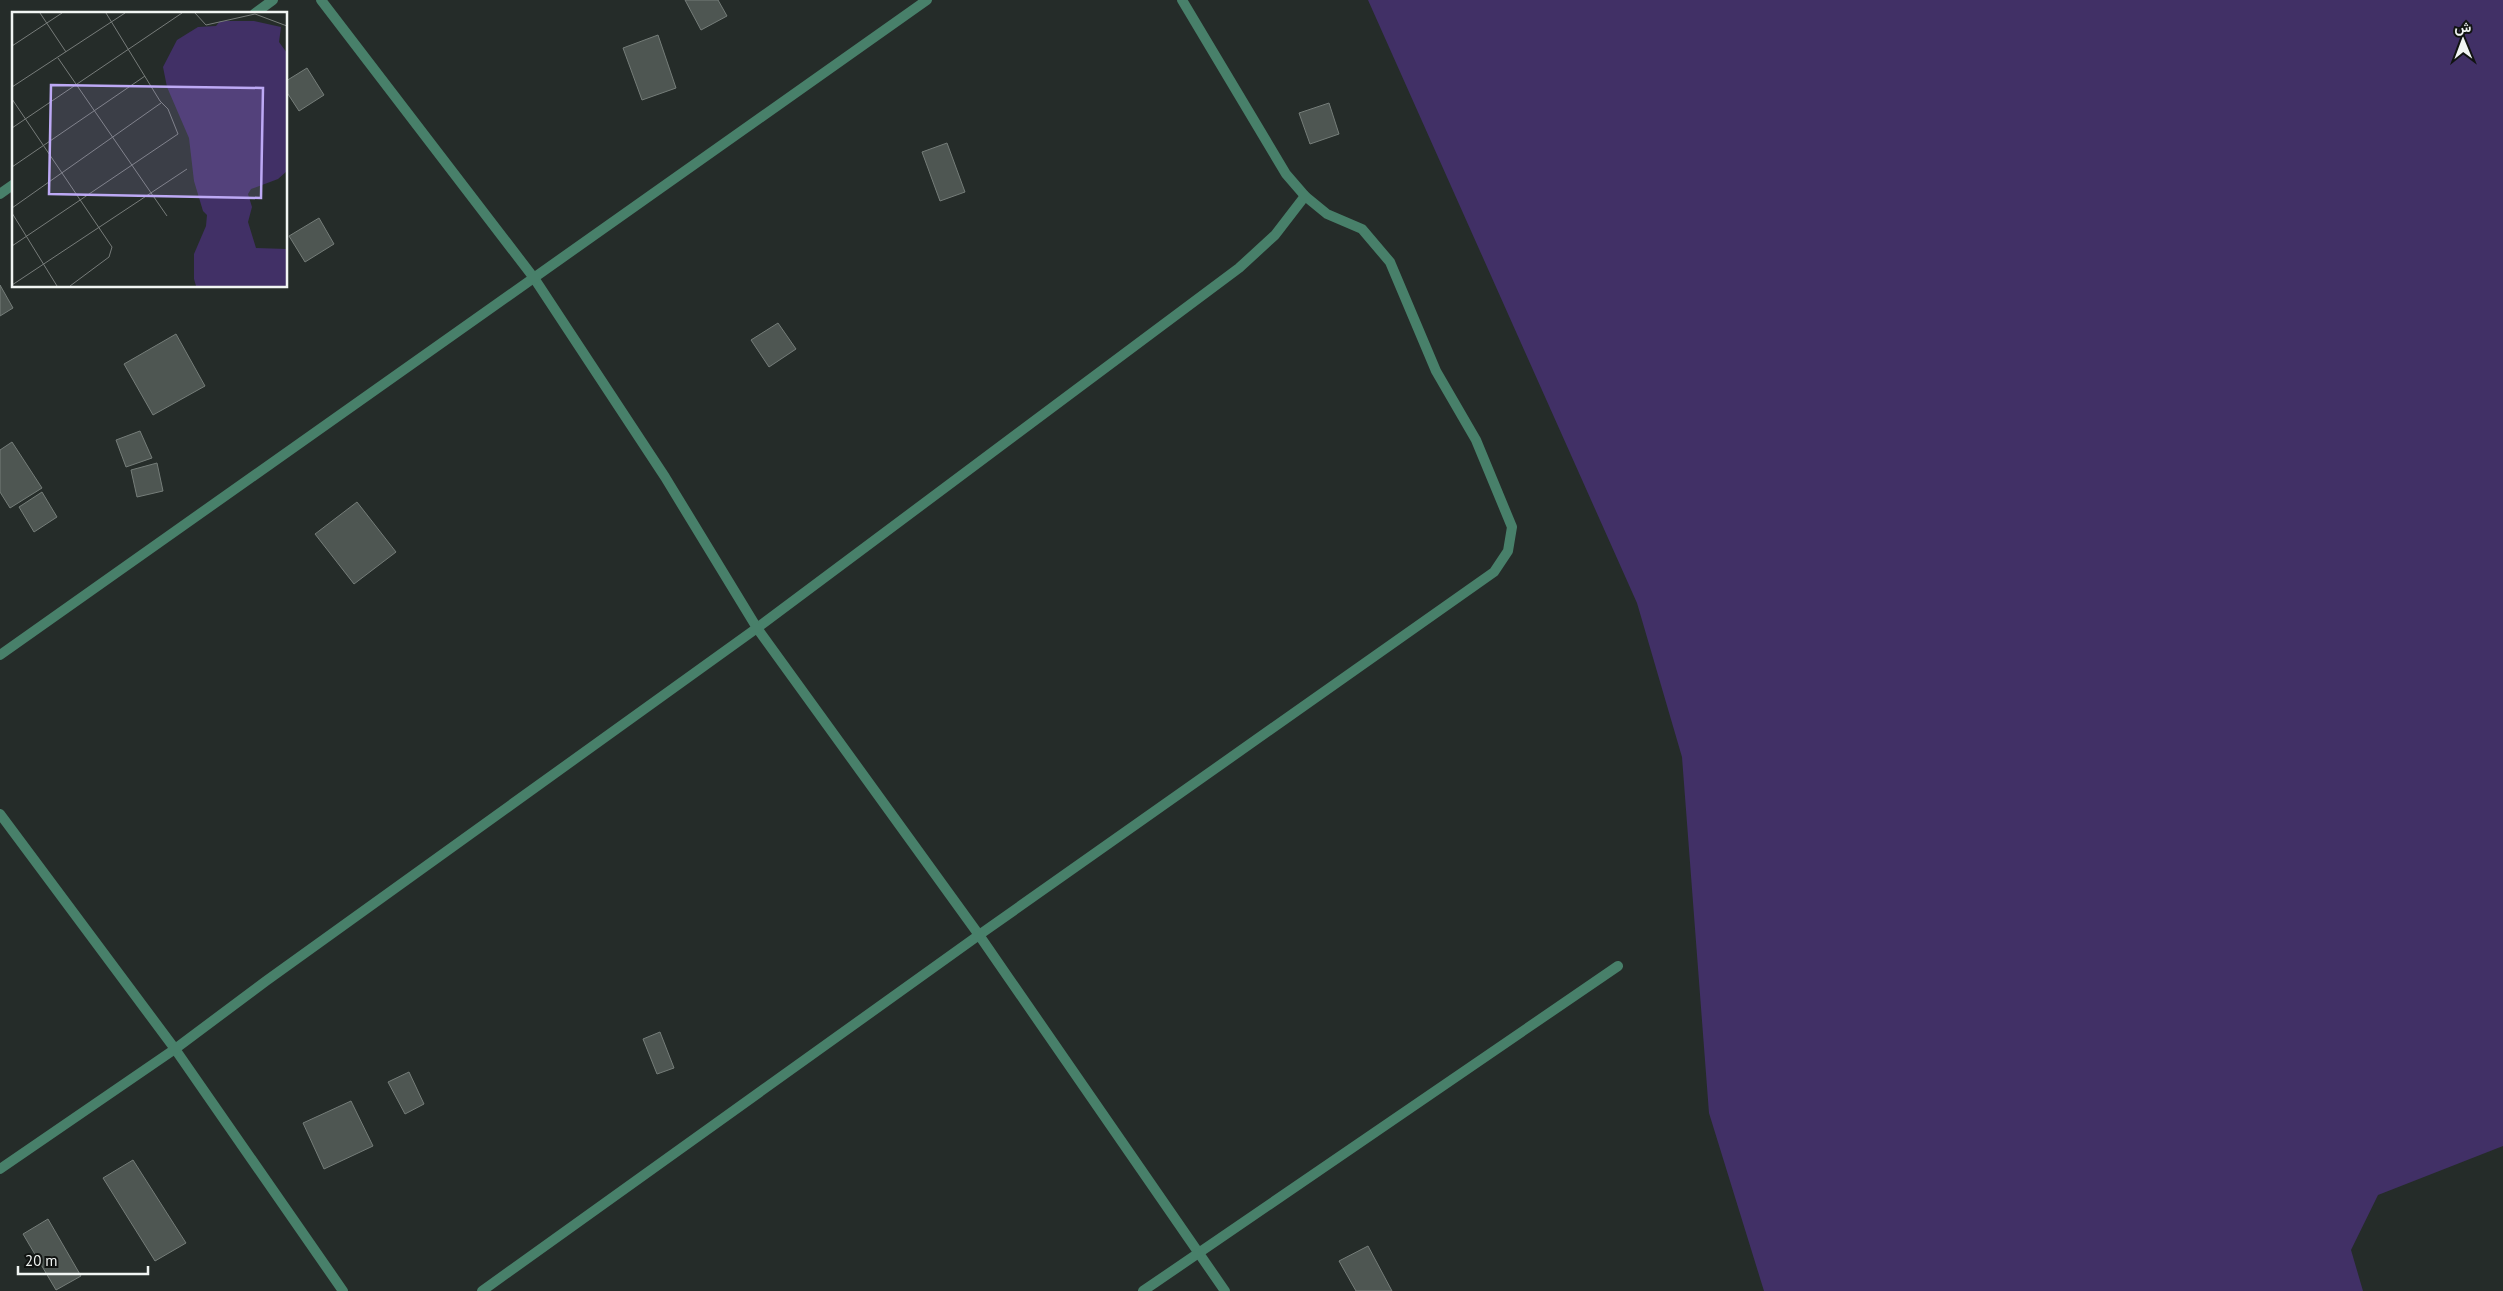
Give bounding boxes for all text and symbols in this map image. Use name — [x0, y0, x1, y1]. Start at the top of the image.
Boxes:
inset map — [12, 12, 288, 288]
north arrow — [2438, 15, 2488, 65]
text: ش — [2454, 18, 2472, 36]
scale bar — [18, 1244, 148, 1276]
text: 20 m — [25, 1251, 58, 1270]

